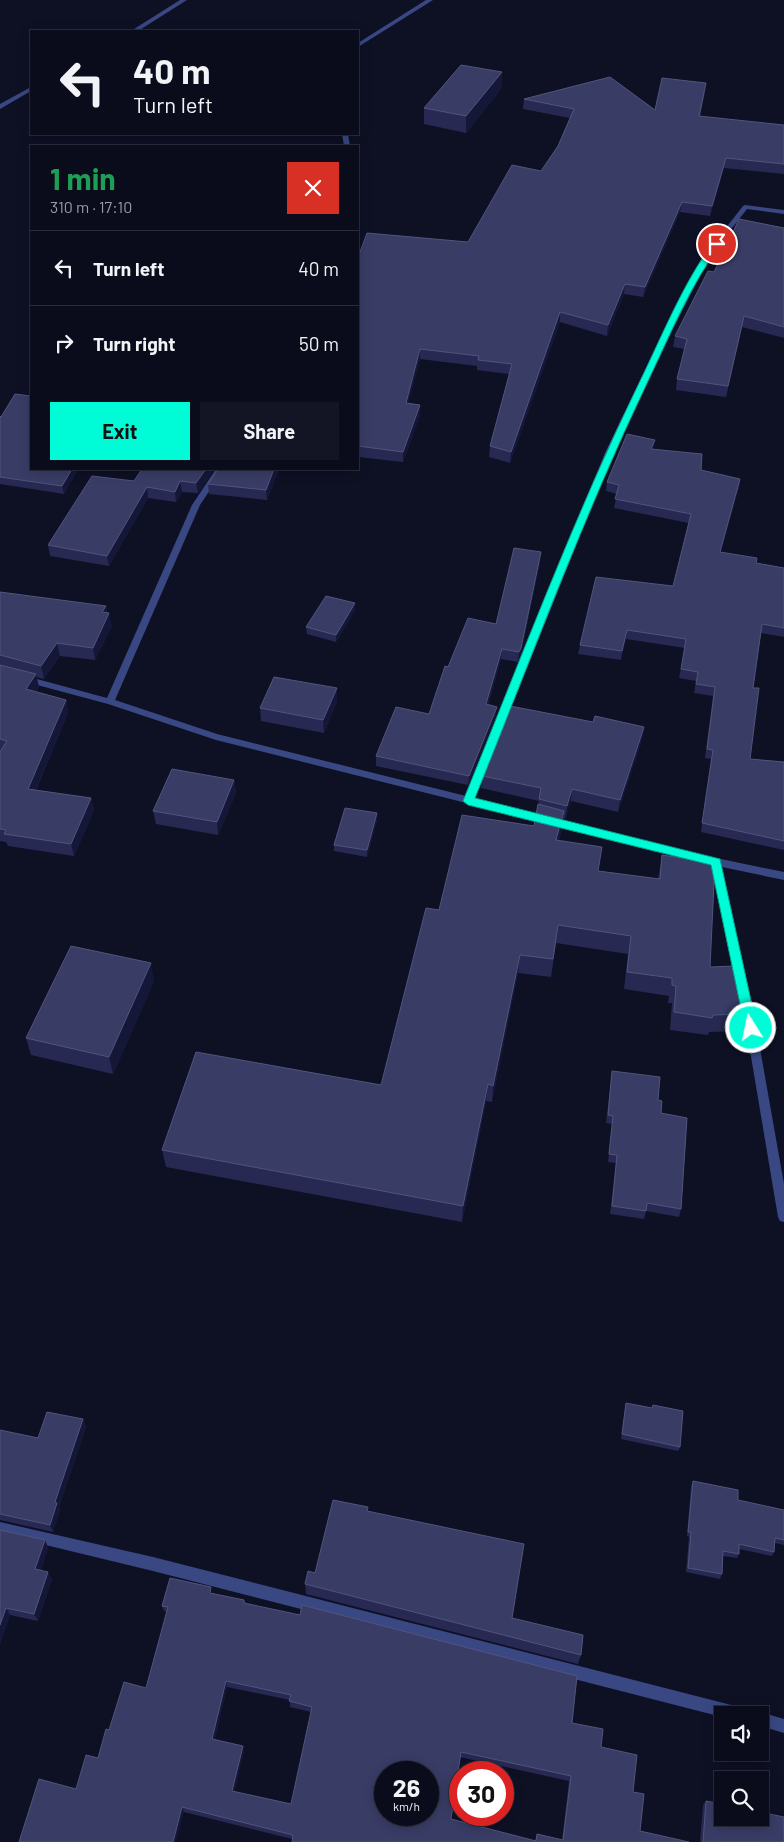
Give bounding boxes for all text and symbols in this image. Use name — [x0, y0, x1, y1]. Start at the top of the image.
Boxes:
text: 40 m — [133, 49, 210, 91]
icon: left — [50, 50, 115, 115]
text: Turn left — [133, 91, 213, 117]
text: 1 min — [50, 160, 116, 196]
button: close — [287, 162, 339, 214]
text: 310 m · 17:10 — [50, 197, 132, 216]
pin — [696, 223, 738, 265]
icon: arrive — [703, 230, 731, 258]
icon: left — [50, 254, 78, 282]
text: Turn left — [93, 257, 164, 280]
text: 40 m — [298, 257, 339, 280]
icon: right — [50, 329, 78, 357]
text: Turn right — [93, 332, 175, 355]
text: 50 m — [299, 332, 339, 355]
button: Exit — [50, 402, 190, 460]
button: Share — [200, 402, 339, 460]
position arrow — [724, 1001, 776, 1053]
map controls — [714, 1706, 769, 1826]
button: sound — [714, 1706, 769, 1761]
speed limit sign: 30 — [449, 1761, 514, 1826]
button: search — [714, 1771, 769, 1826]
text: 26 — [393, 1772, 420, 1802]
text: km/h — [393, 1799, 420, 1813]

